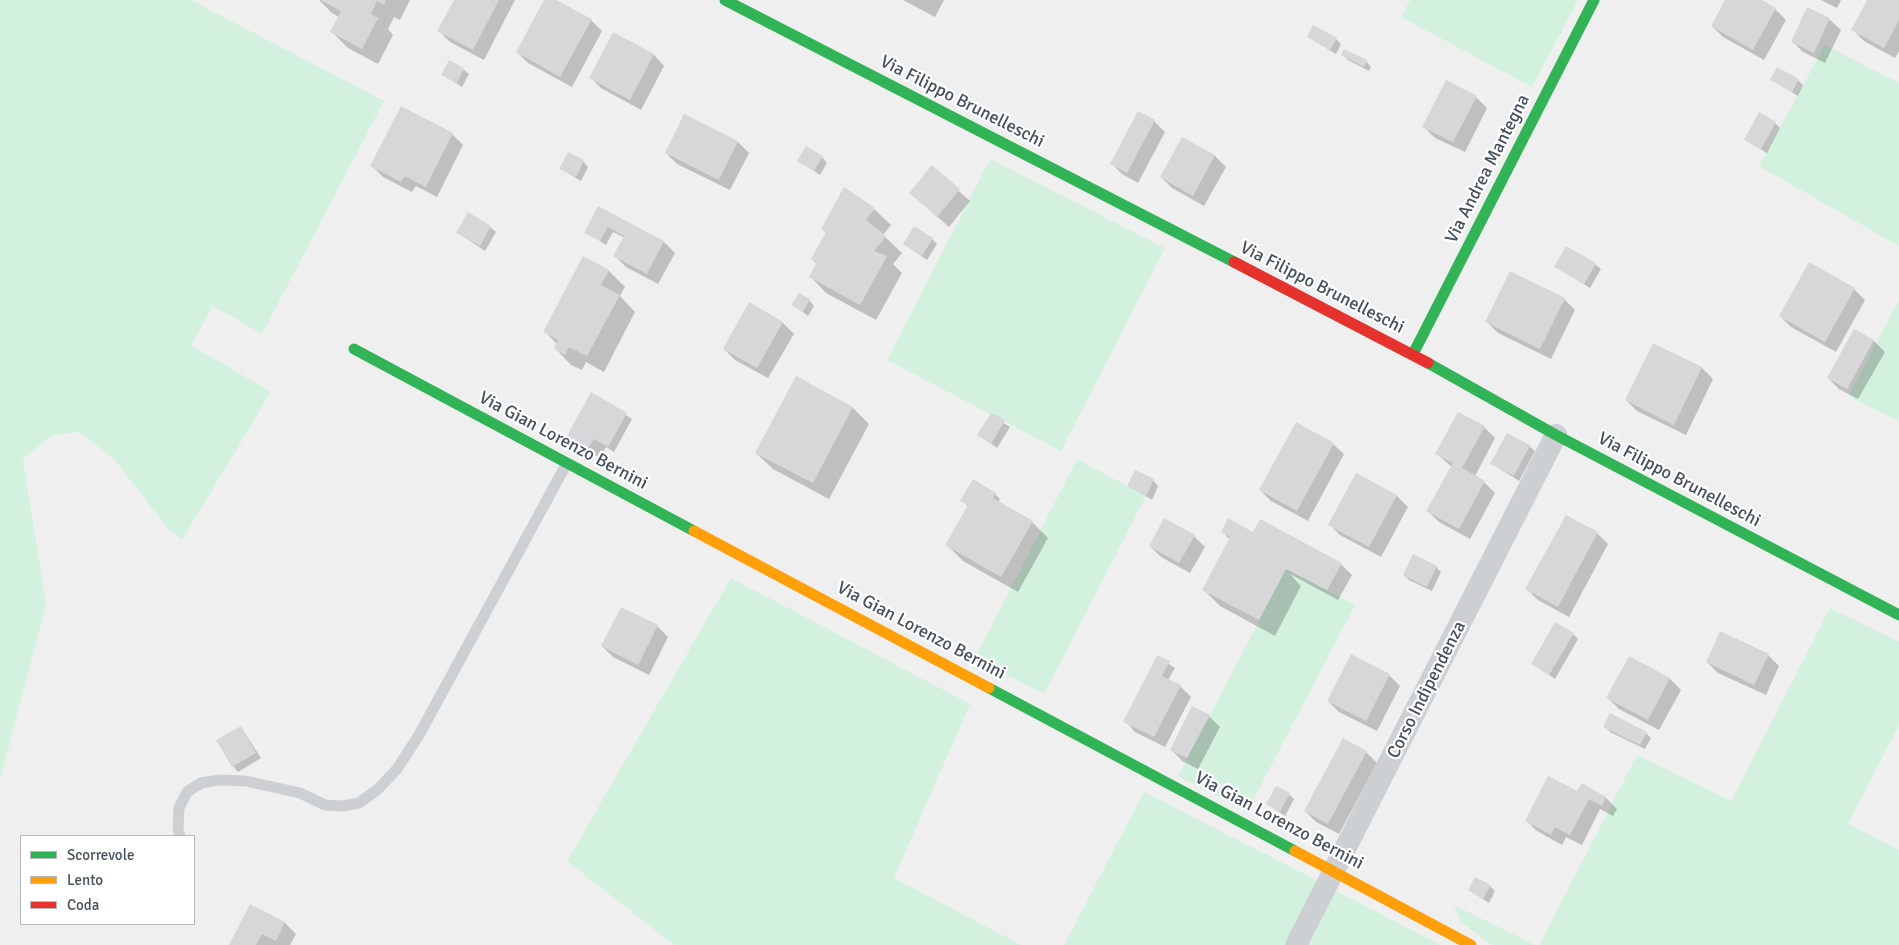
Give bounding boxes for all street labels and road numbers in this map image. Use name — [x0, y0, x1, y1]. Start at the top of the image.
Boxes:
street label: Via Filippo Brunelleschi — [876, 51, 1048, 153]
street label: Via Andrea Mantegna — [1441, 91, 1535, 247]
street label: Via Filippo Brunelleschi — [1236, 237, 1408, 339]
street label: Via Gian Lorenzo Bernini — [475, 387, 651, 495]
street label: Via Filippo Brunelleschi — [1594, 428, 1764, 532]
street label: Via Gian Lorenzo Bernini — [833, 577, 1009, 685]
street label: Corso Indipendenza — [1383, 618, 1471, 762]
street label: Via Gian Lorenzo Bernini — [1191, 767, 1367, 875]

